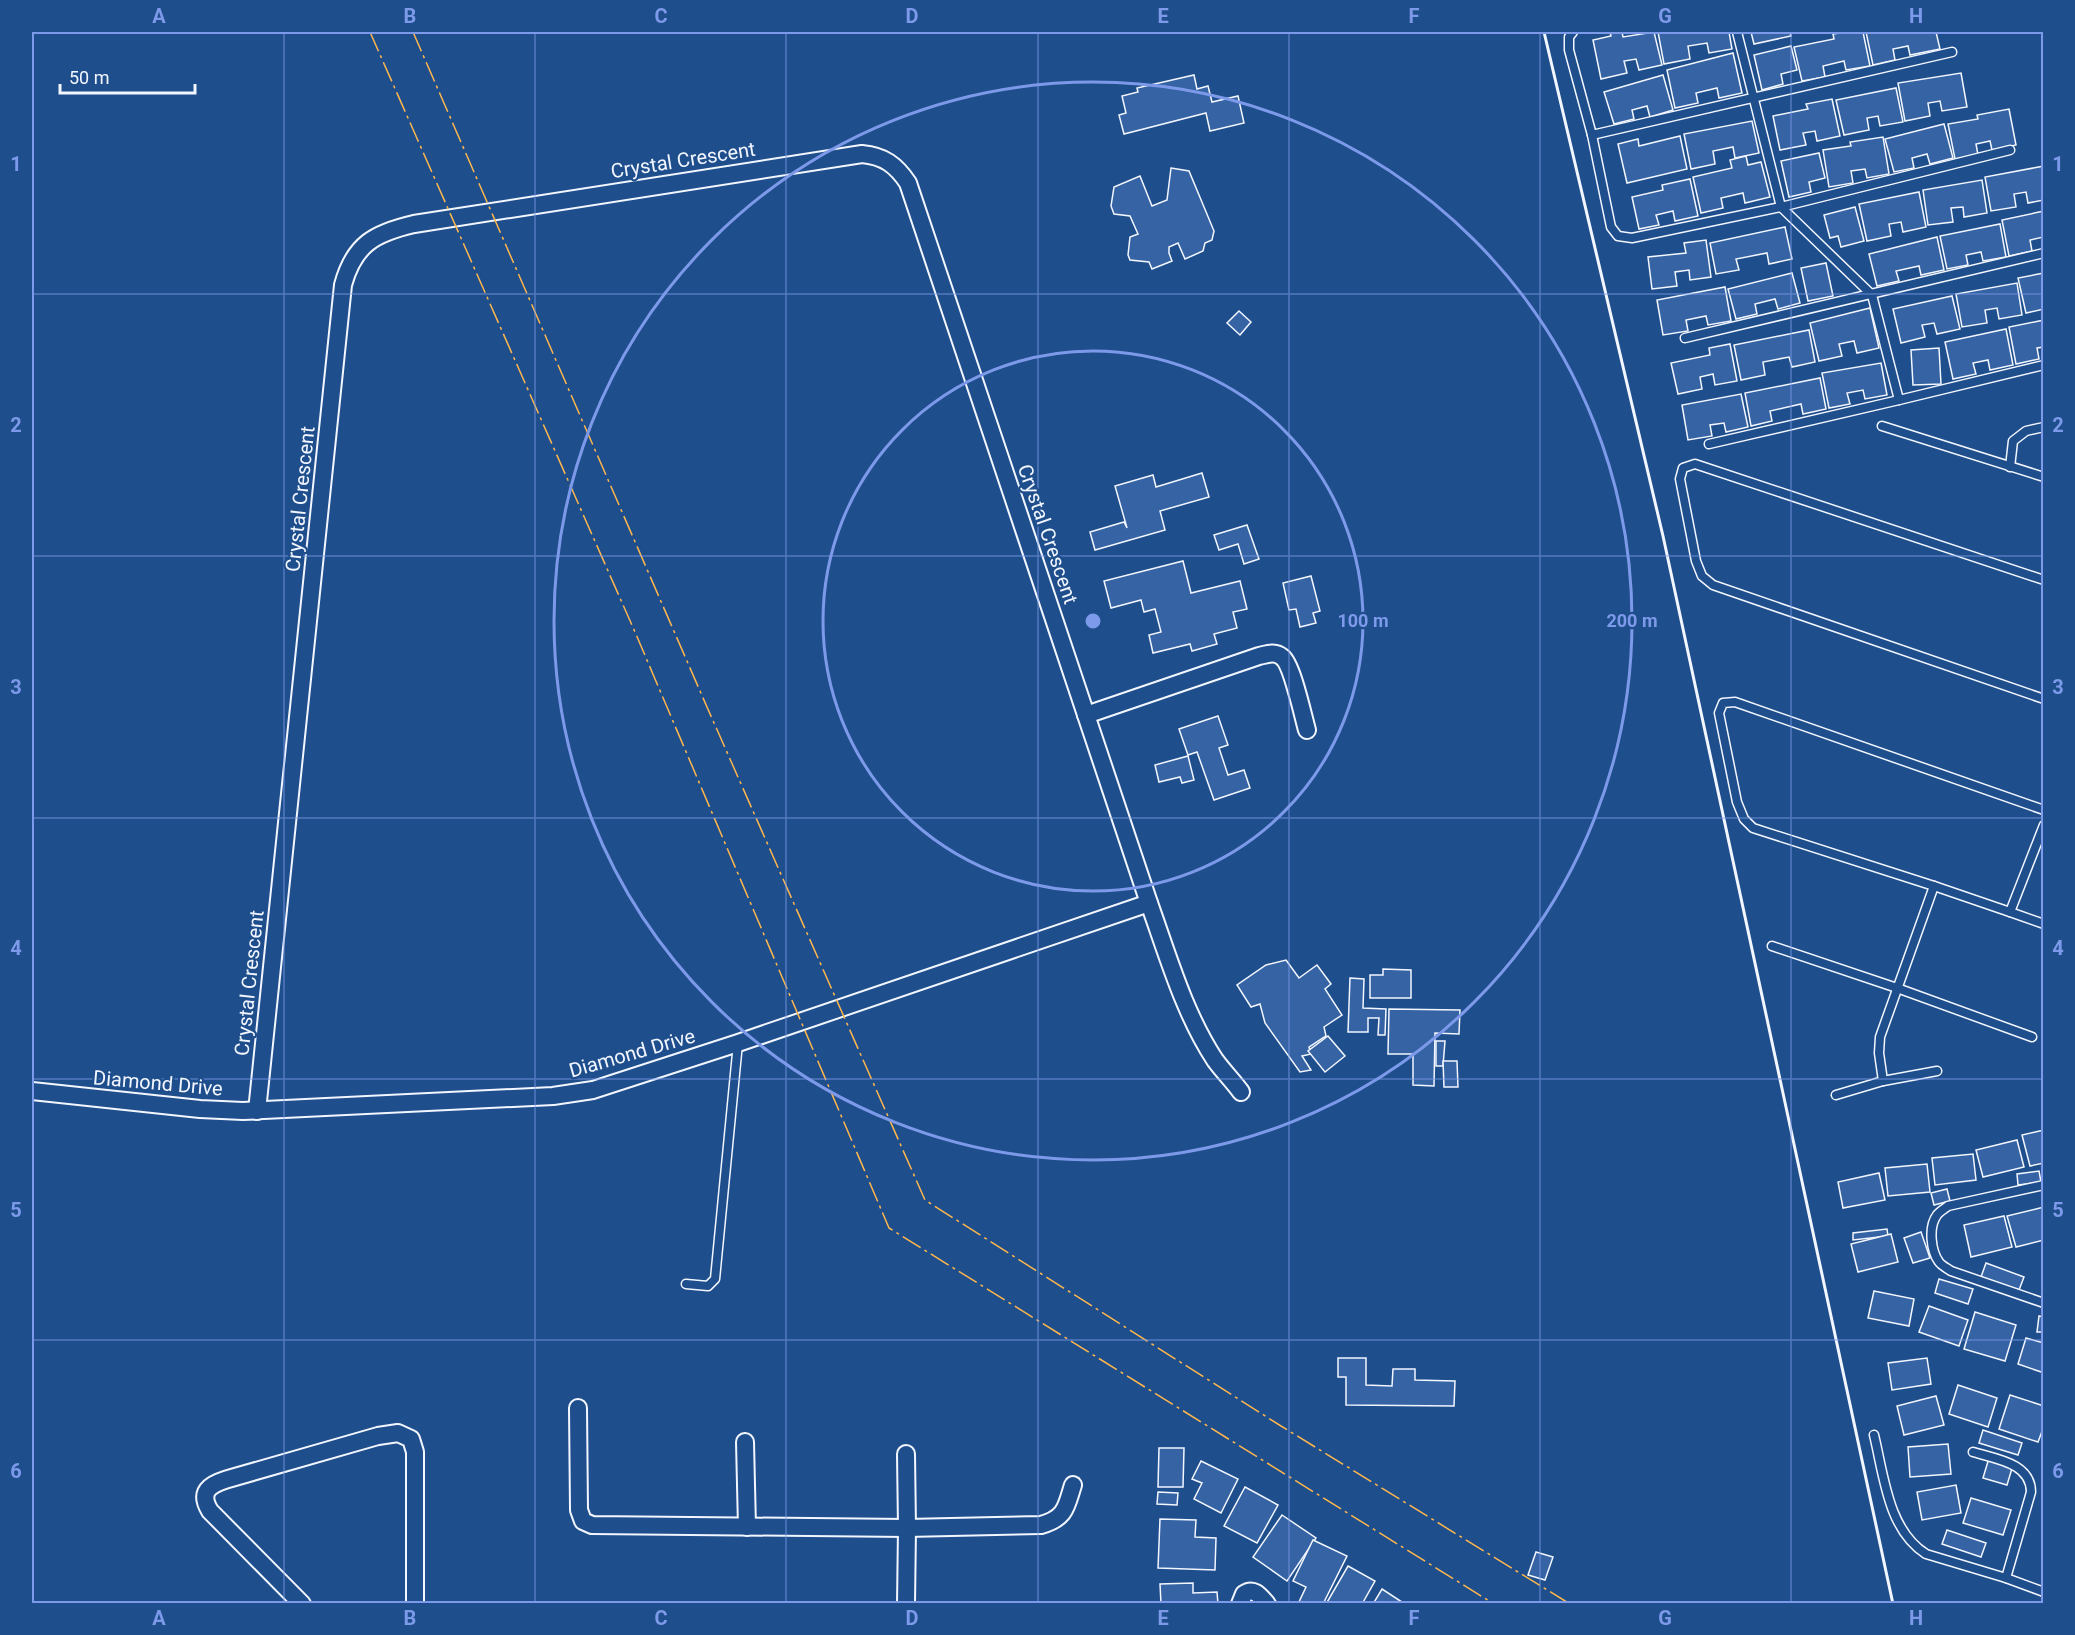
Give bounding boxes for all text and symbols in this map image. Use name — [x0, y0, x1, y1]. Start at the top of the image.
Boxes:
text: A — [152, 4, 166, 28]
text: B — [404, 4, 416, 28]
text: C — [654, 4, 668, 28]
text: D — [906, 4, 919, 28]
text: E — [1157, 4, 1169, 28]
text: F — [1409, 4, 1420, 28]
text: G — [1658, 4, 1672, 28]
text: H — [1909, 4, 1923, 28]
scale bar — [60, 57, 195, 95]
text: 50 m — [69, 67, 109, 88]
street label: Crystal Crescent — [609, 137, 757, 183]
text: 1 — [10, 152, 22, 176]
text: 1 — [2052, 152, 2064, 176]
text: 2 — [10, 413, 22, 437]
text: 2 — [2052, 413, 2064, 437]
street label: Crystal Crescent — [280, 425, 320, 573]
street label: Crystal Crescent — [1013, 461, 1083, 607]
text: 100 m — [1337, 610, 1389, 631]
text: 200 m — [1606, 610, 1658, 631]
centre of rings — [1083, 611, 1103, 631]
text: 3 — [10, 675, 22, 699]
text: 3 — [2052, 675, 2064, 699]
street label: Crystal Crescent — [229, 909, 269, 1057]
text: 4 — [10, 936, 22, 960]
text: 4 — [2052, 936, 2064, 960]
street label: Diamond Drive — [566, 1024, 698, 1082]
street label: Diamond Drive — [92, 1065, 224, 1101]
text: 5 — [10, 1198, 22, 1222]
text: 5 — [2052, 1198, 2064, 1222]
text: 6 — [10, 1459, 22, 1483]
text: 6 — [2052, 1459, 2064, 1483]
text: A — [152, 1606, 166, 1630]
text: B — [404, 1606, 416, 1630]
text: C — [654, 1606, 668, 1630]
text: D — [906, 1606, 919, 1630]
text: E — [1157, 1606, 1169, 1630]
text: F — [1409, 1606, 1420, 1630]
text: G — [1658, 1606, 1672, 1630]
text: H — [1909, 1606, 1923, 1630]

